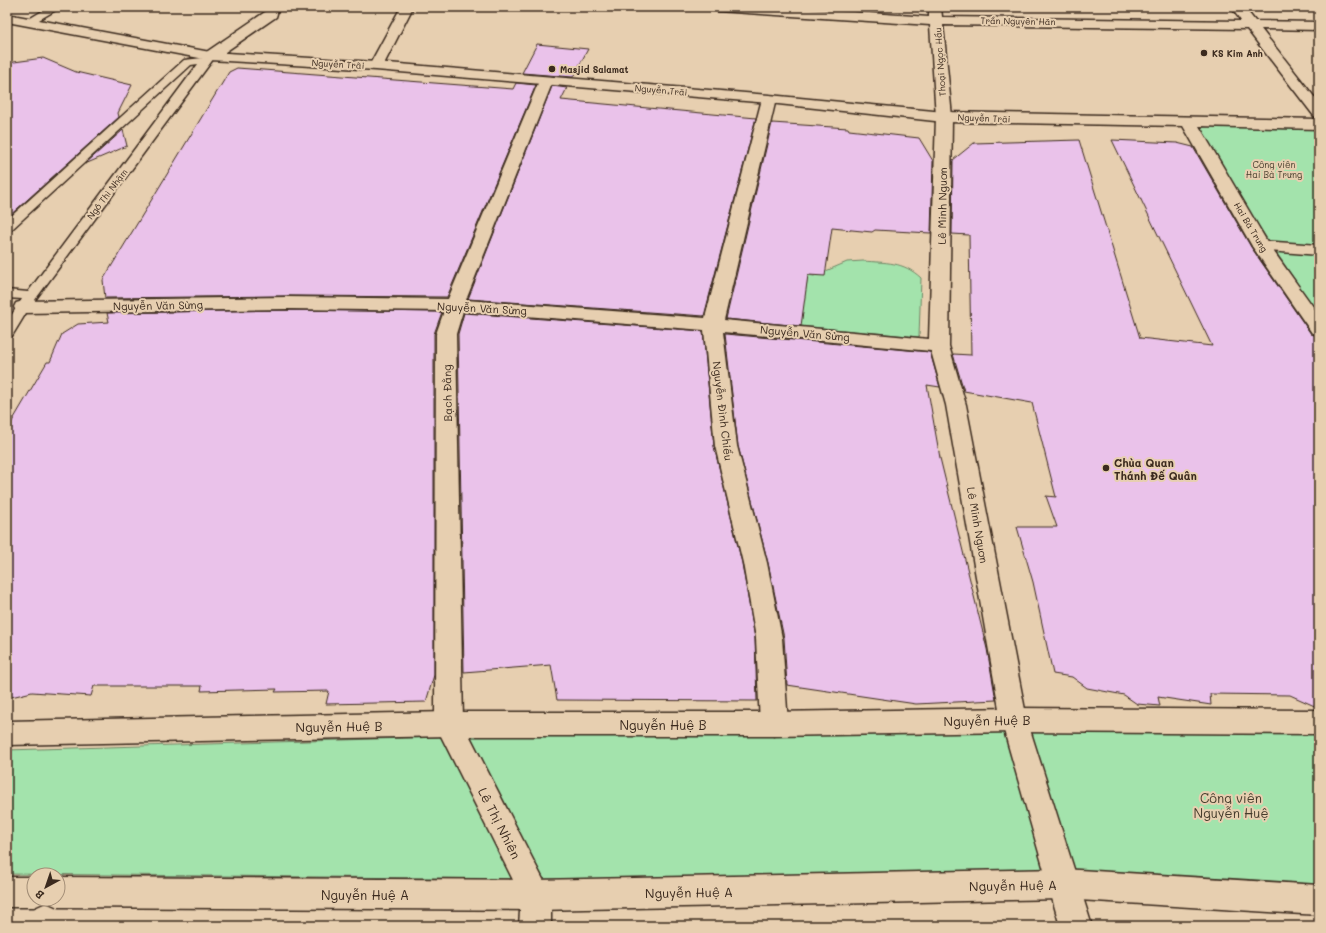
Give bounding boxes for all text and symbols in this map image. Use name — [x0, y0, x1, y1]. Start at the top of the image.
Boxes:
street label: Trần Nguyên Hãn — [980, 15, 1056, 27]
street label: Thoại Ngọc Hầu — [932, 27, 949, 97]
marker: KS Kim Anh — [1199, 48, 1209, 58]
place label: KS Kim Anh — [1212, 48, 1263, 59]
street label: Nguyễn Trãi — [311, 57, 365, 71]
marker: Masjid Salamat — [547, 64, 557, 74]
place label: Masjid Salamat — [560, 64, 628, 75]
street label: Nguyễn Trãi — [634, 82, 688, 98]
street label: Nguyễn Trãi — [957, 112, 1011, 124]
park label: Công viên Hai Bà Trưng — [1246, 159, 1302, 180]
street label: Ngô Thì Nhậm — [84, 167, 130, 222]
street label: Lê Minh Nguơn — [934, 167, 950, 245]
street label: Hai Bà Trưng — [1232, 200, 1270, 254]
street label: Nguyễn Văn Sừng — [113, 297, 203, 313]
street label: Nguyễn Văn Sừng — [437, 298, 527, 318]
street label: Nguyễn Văn Sừng — [760, 322, 850, 344]
street label: Nguyễn Đình Chiểu — [709, 360, 737, 462]
street label: Bạch Đằng — [439, 364, 455, 422]
place label: Chùa Quan Thánh Đế Quân — [1114, 455, 1197, 483]
marker: Chùa Quan Thánh Đế Quân — [1101, 463, 1111, 473]
street label: Lê Minh Nguơn — [964, 486, 992, 564]
street label: Nguyễn Huệ B — [943, 711, 1031, 729]
street label: Nguyễn Huệ B — [619, 716, 707, 733]
street label: Nguyễn Huệ B — [295, 717, 383, 735]
street label: Lê Thị Nhiên — [475, 784, 525, 862]
park label: Công viên Nguyễn Huệ — [1194, 789, 1268, 821]
north arrow — [26, 867, 66, 907]
street label: Nguyễn Huệ A — [969, 876, 1057, 894]
street label: Nguyễn Huệ A — [645, 883, 733, 901]
street label: Nguyễn Huệ A — [321, 886, 409, 903]
text: B — [32, 887, 47, 903]

